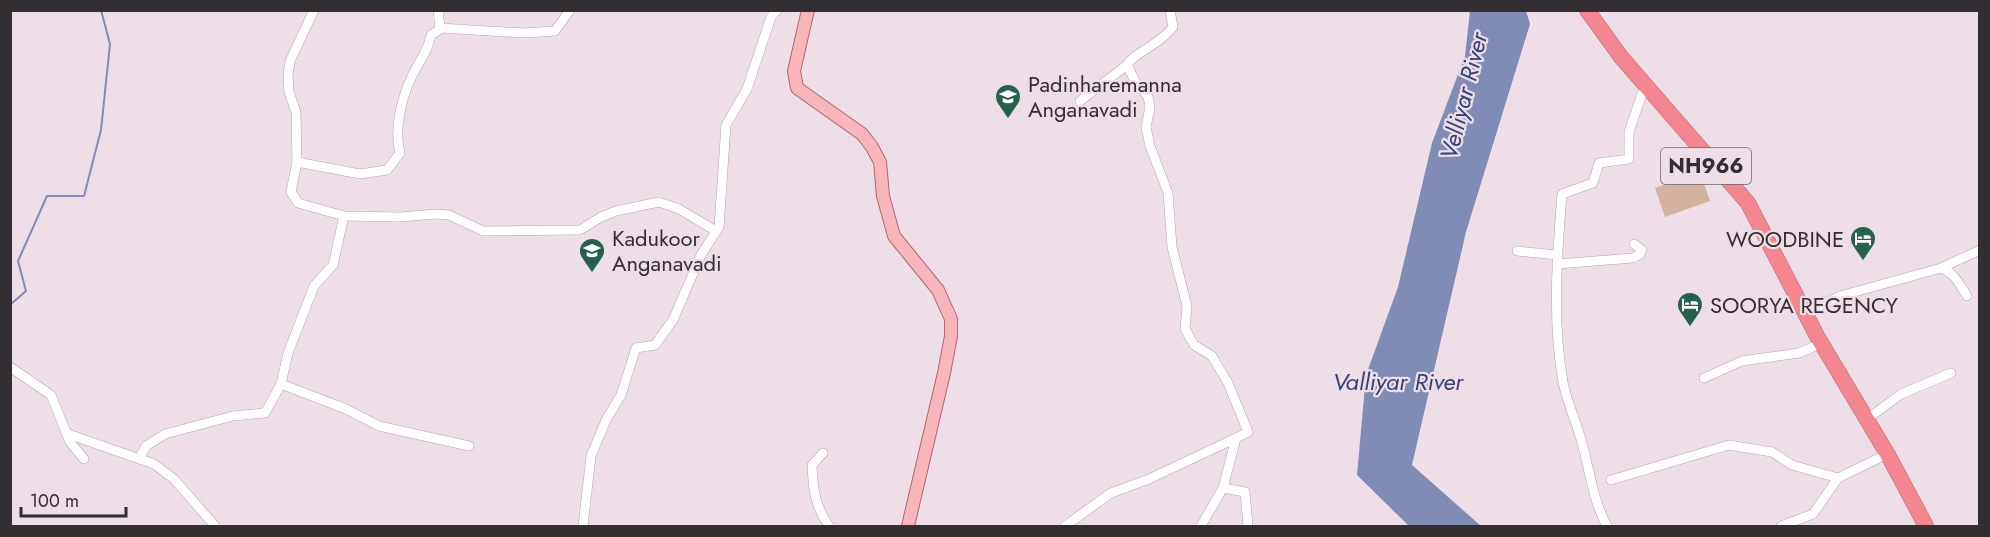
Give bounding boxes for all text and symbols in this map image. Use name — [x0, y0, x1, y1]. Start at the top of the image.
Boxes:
water label: Velliyar River — [1431, 27, 1497, 163]
place label: Padinharemanna Anganavadi — [1028, 68, 1182, 125]
school or university icon: Padinharemanna Anganavadi — [993, 82, 1023, 120]
road number: NH966 — [1661, 148, 1751, 184]
place label: Kadukoor Anganavadi — [612, 222, 722, 279]
place label: WOODBINE — [1726, 223, 1844, 255]
hotel icon: WOODBINE — [1848, 224, 1878, 262]
school or university icon: Kadukoor Anganavadi — [577, 236, 607, 274]
place label: SOORYA REGENCY — [1710, 289, 1898, 321]
hotel icon: SOORYA REGENCY — [1675, 290, 1705, 328]
water label: Valliyar River — [1333, 364, 1465, 399]
scale bar — [21, 480, 126, 518]
text: 100 m — [30, 488, 79, 514]

